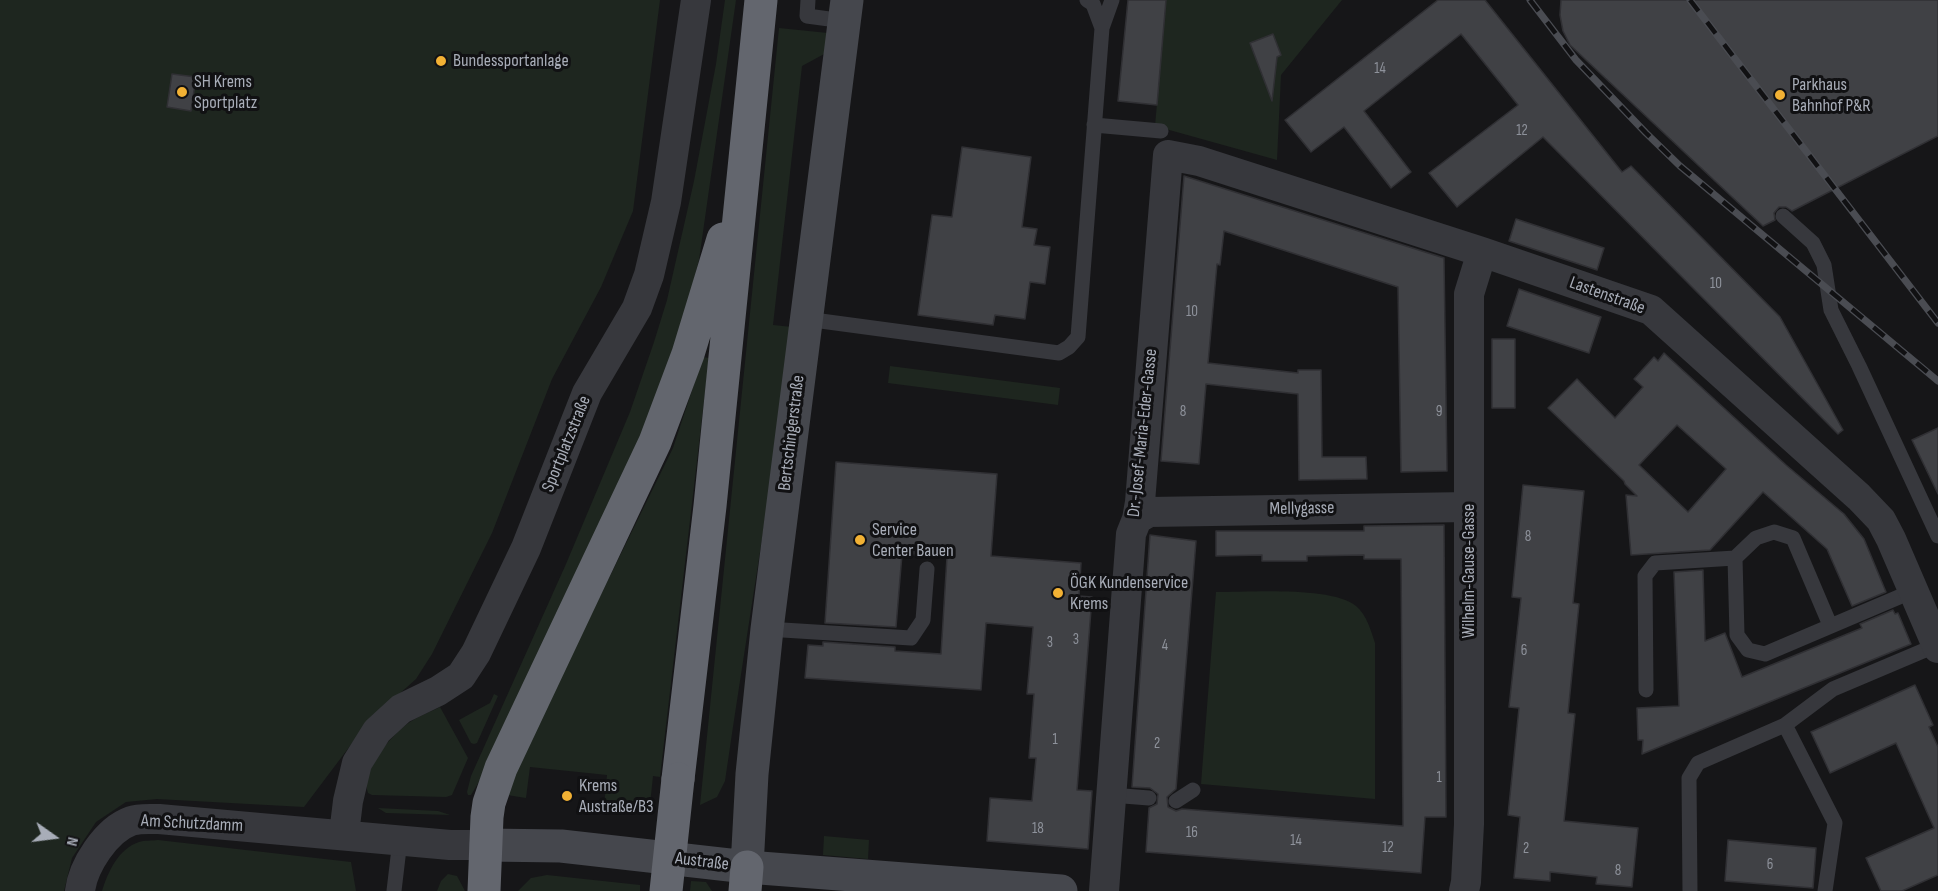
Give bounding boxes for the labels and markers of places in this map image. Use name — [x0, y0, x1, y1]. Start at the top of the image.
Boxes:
place label: Bundessportanlage — [453, 50, 569, 72]
marker: Bundessportanlage — [434, 54, 448, 68]
place label: SH Krems Sportplatz — [194, 71, 257, 113]
place label: Parkhaus Bahnhof P&R — [1792, 74, 1871, 116]
marker: SH Krems Sportplatz — [175, 85, 189, 99]
marker: Parkhaus Bahnhof P&R — [1773, 88, 1787, 102]
place label: Service Center Bauen — [872, 519, 954, 562]
marker: Service Center Bauen — [853, 533, 867, 547]
place label: ÖGK Kundenservice Krems — [1070, 572, 1188, 614]
marker: ÖGK Kundenservice Krems — [1051, 586, 1065, 600]
place label: Krems Austraße/B3 — [579, 775, 654, 818]
marker: Krems Austraße/B3 — [560, 789, 574, 803]

